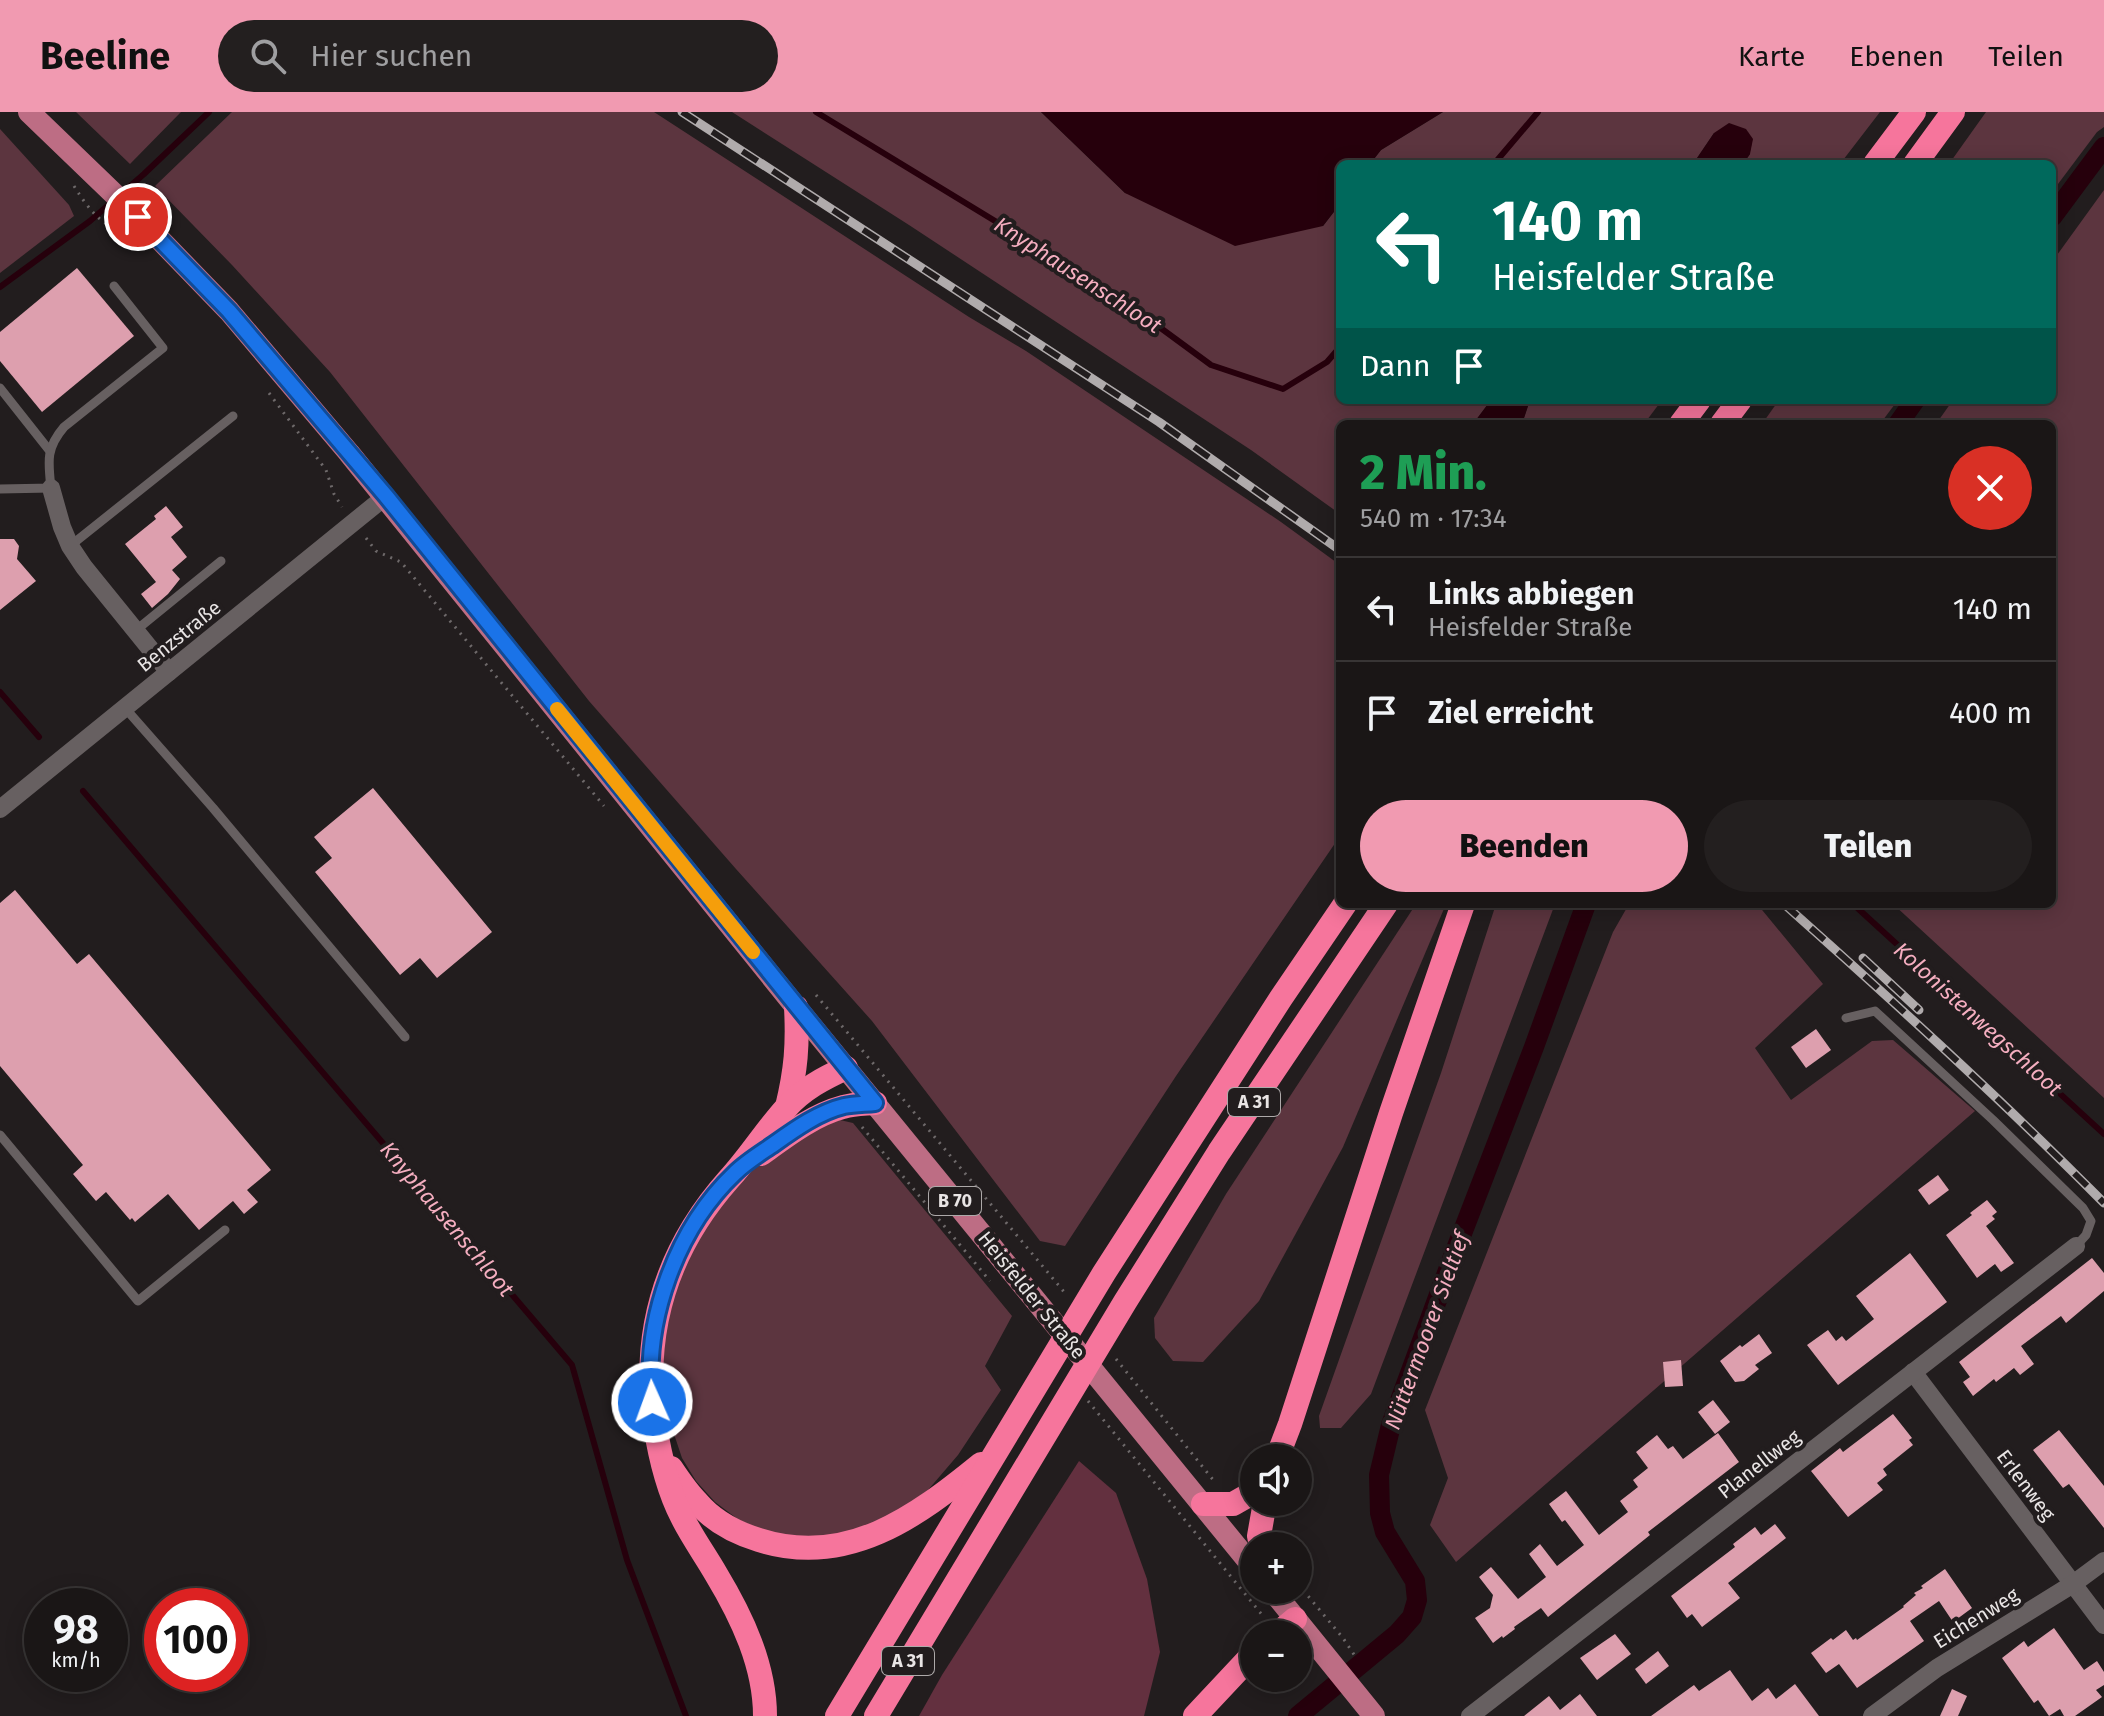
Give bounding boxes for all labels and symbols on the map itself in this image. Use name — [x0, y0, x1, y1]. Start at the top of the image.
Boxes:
pin — [104, 183, 172, 251]
water label: Knyphausenschloot — [989, 211, 1167, 339]
street label: Benzstraße — [132, 595, 226, 677]
water label: Kolonistenwegschloot — [1888, 936, 2068, 1102]
road number: A 31 — [1228, 1088, 1280, 1116]
water label: Knyphausenschloot — [374, 1136, 520, 1302]
road number: B 70 — [929, 1187, 981, 1215]
street label: Heisfelder Straße — [973, 1226, 1091, 1364]
water label: Nüttermoorer Sieltief — [1379, 1226, 1476, 1433]
position arrow — [610, 1360, 694, 1444]
street label: Planellweg — [1713, 1424, 1805, 1504]
street label: Erlenweg — [1992, 1445, 2061, 1526]
street label: Eichenweg — [1929, 1582, 2024, 1654]
speed limit sign: 100 — [144, 1588, 248, 1692]
road number: A 31 — [882, 1647, 934, 1675]

